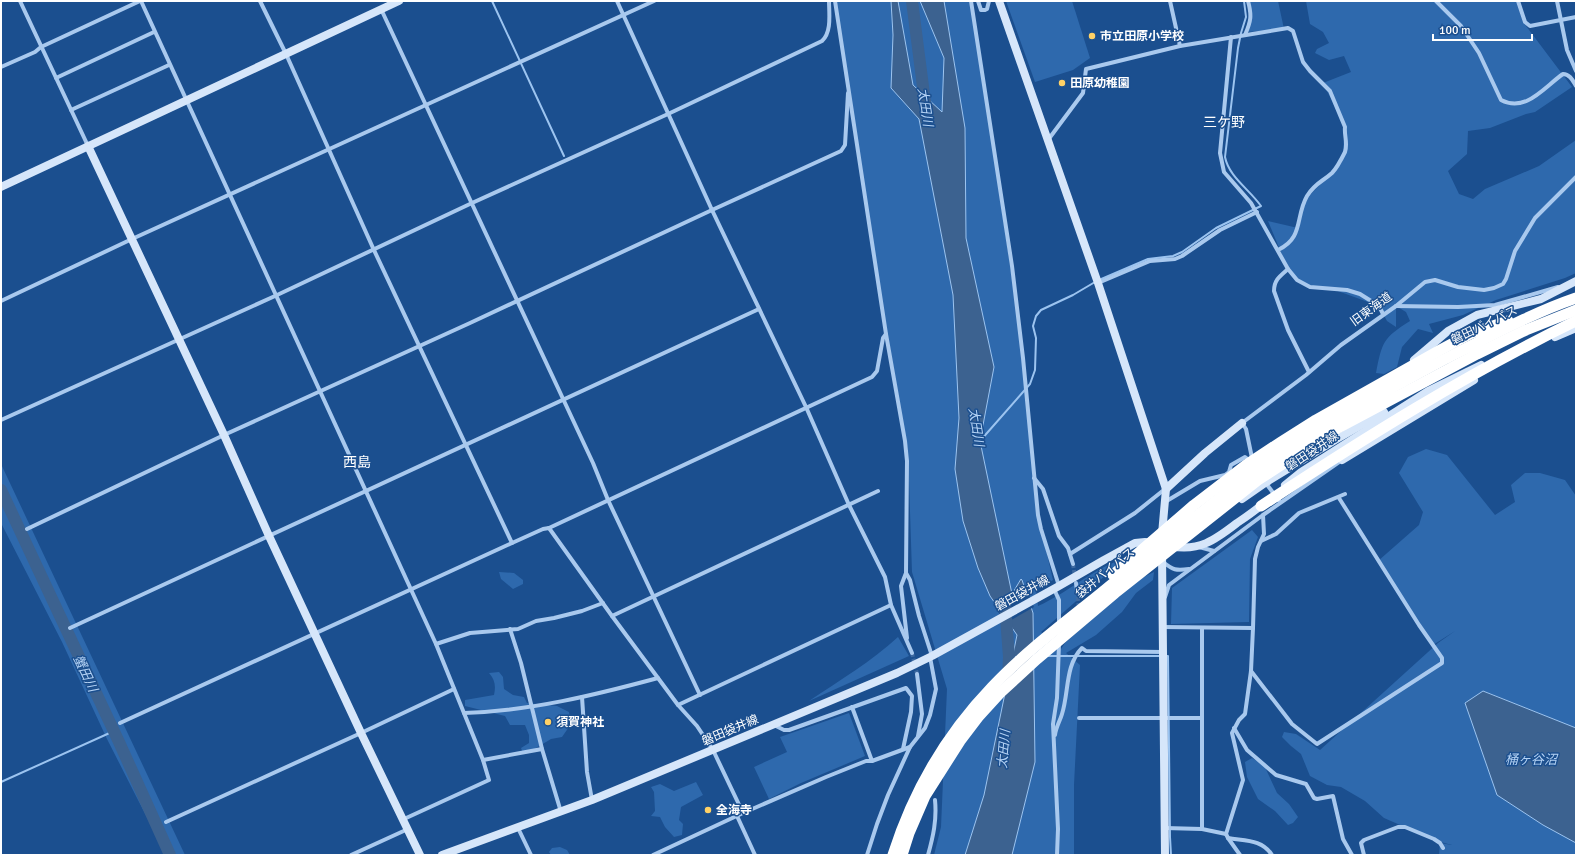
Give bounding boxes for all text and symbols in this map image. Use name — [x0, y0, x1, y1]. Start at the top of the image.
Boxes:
scale bar — [1433, 16, 1532, 42]
text: 100 m — [1439, 23, 1471, 38]
place label: 市立田原小学校 — [1100, 29, 1184, 44]
marker: 市立田原小学校 — [1087, 31, 1097, 41]
place label: 田原幼稚園 — [1070, 76, 1130, 91]
marker: 田原幼稚園 — [1057, 78, 1067, 88]
water label: 太田川 — [914, 87, 936, 130]
district label: 三ケ野 — [1203, 114, 1245, 131]
street label: 旧東海道 — [1347, 289, 1395, 330]
street label: 磐田バイパス — [1449, 303, 1520, 348]
water label: 太田川 — [965, 407, 987, 450]
street label: 磐田袋井線 — [1283, 428, 1341, 474]
district label: 西島 — [343, 454, 371, 471]
street label: 袋井バイパス — [1072, 545, 1138, 602]
street label: 磐田袋井線 — [992, 572, 1052, 615]
water label: 蟹田川 — [70, 652, 101, 696]
street label: 磐田袋井線 — [700, 712, 761, 749]
place label: 須賀神社 — [556, 715, 604, 730]
marker: 須賀神社 — [543, 717, 553, 727]
water label: 太田川 — [994, 727, 1014, 769]
water label: 桶ヶ谷沼 — [1505, 752, 1559, 768]
place label: 全海寺 — [716, 803, 752, 818]
marker: 全海寺 — [703, 805, 713, 815]

